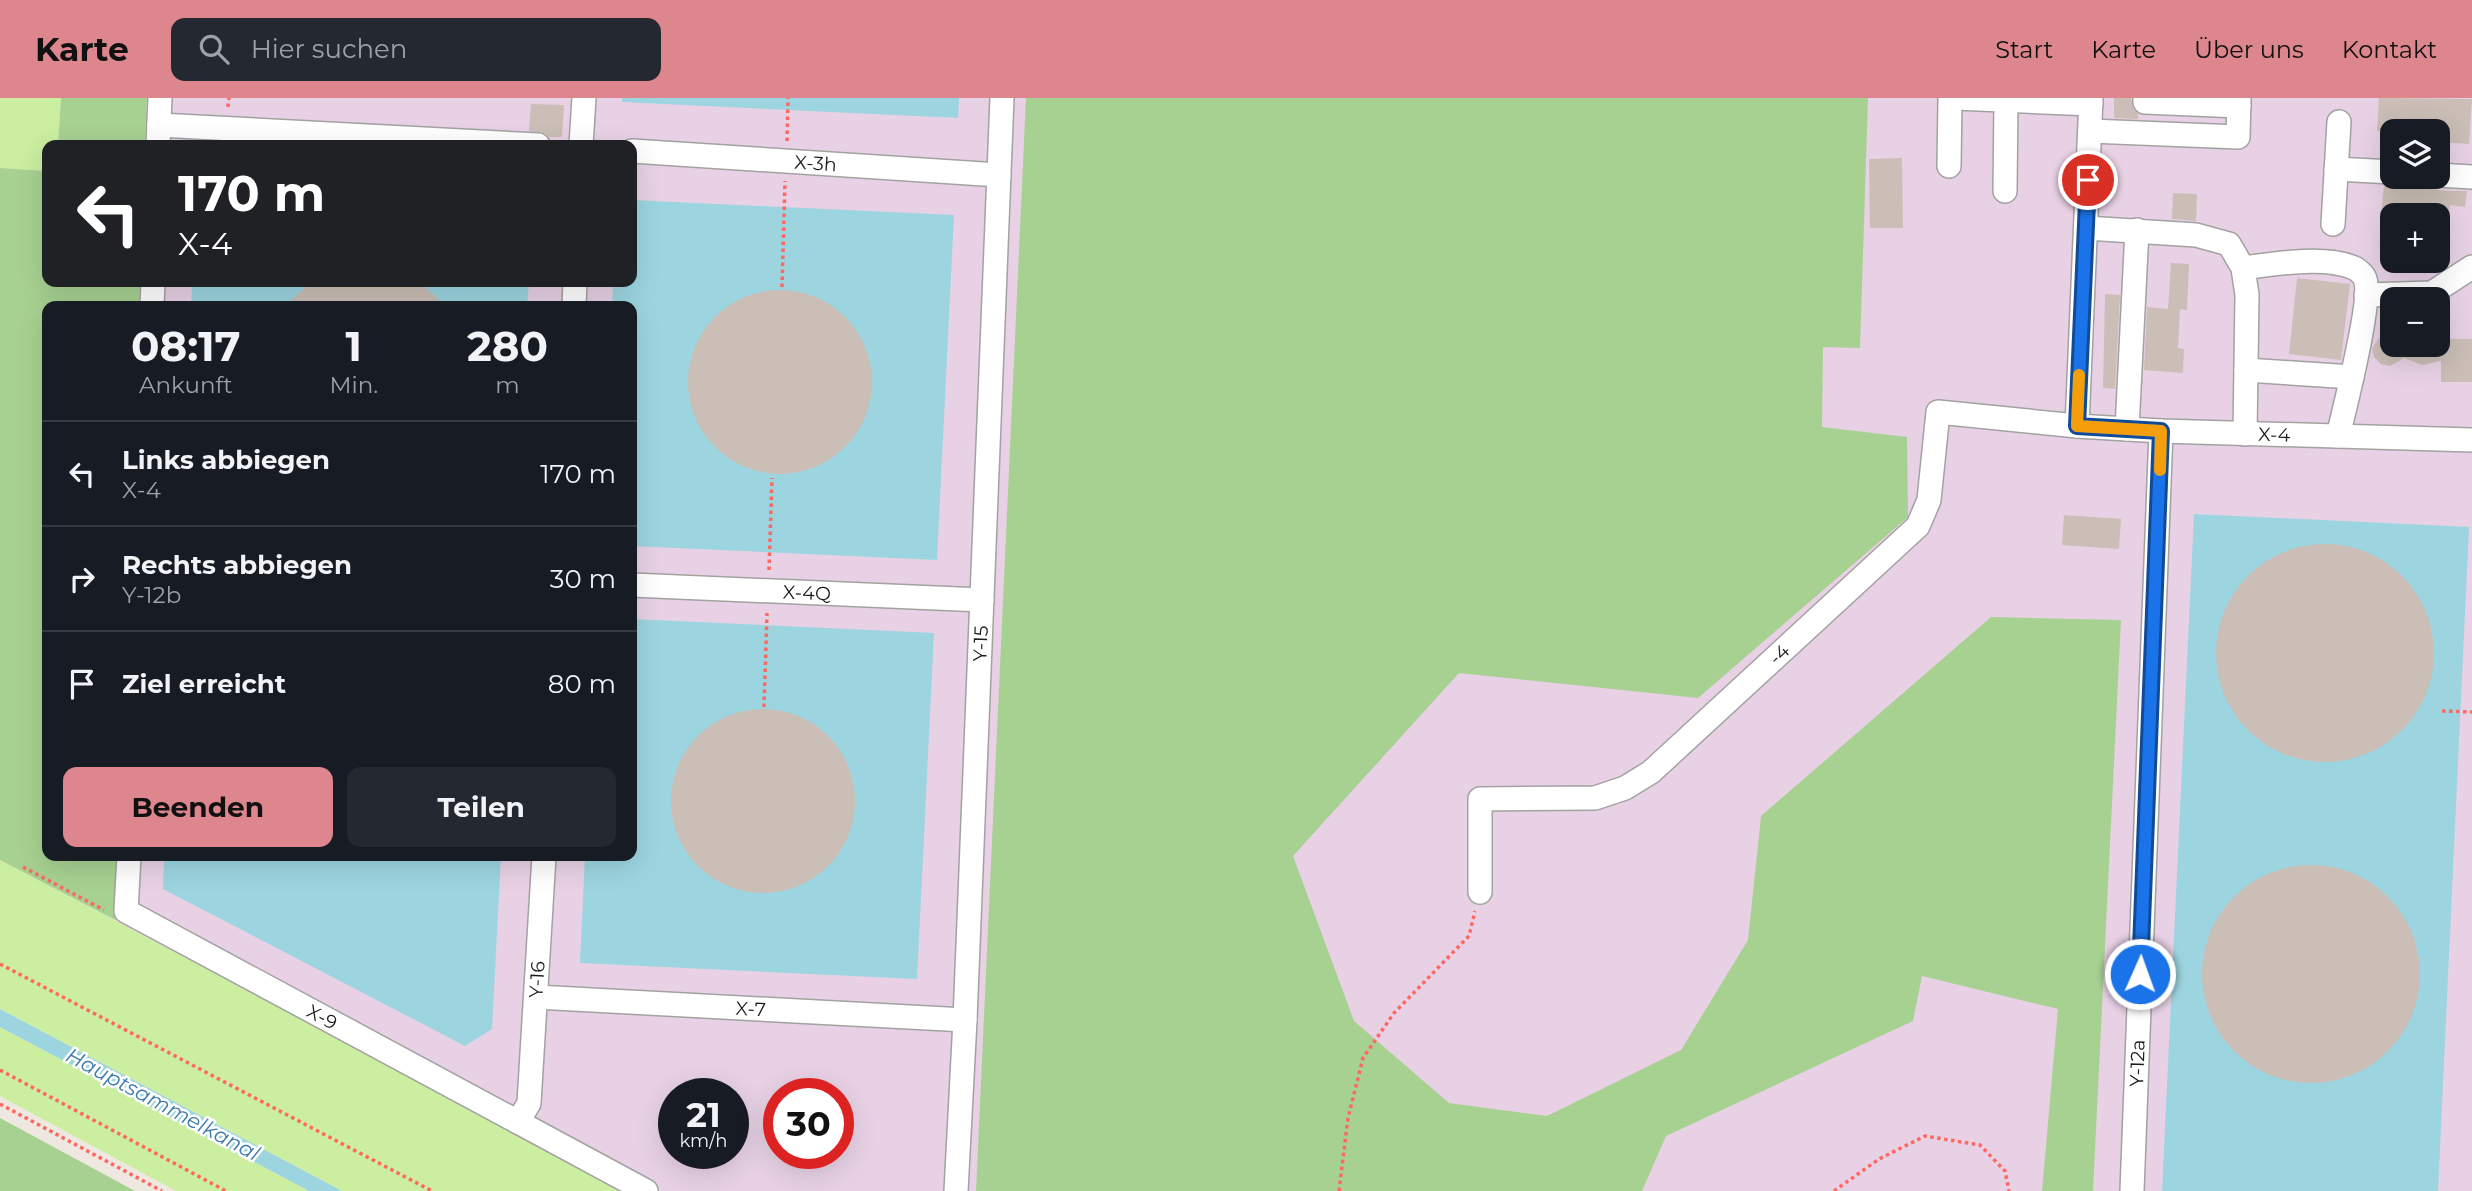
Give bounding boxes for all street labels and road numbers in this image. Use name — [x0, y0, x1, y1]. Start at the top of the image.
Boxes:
street label: X-3h — [794, 150, 838, 176]
street label: X-4 — [2258, 422, 2291, 446]
street label: X-4Q — [782, 580, 831, 605]
street label: Y-15 — [968, 625, 992, 662]
street label: -4 — [1764, 639, 1794, 669]
street label: Y-16 — [524, 960, 549, 999]
street label: X-7 — [735, 996, 766, 1021]
street label: X-9 — [303, 999, 341, 1034]
street label: Y-12a — [2124, 1039, 2149, 1087]

